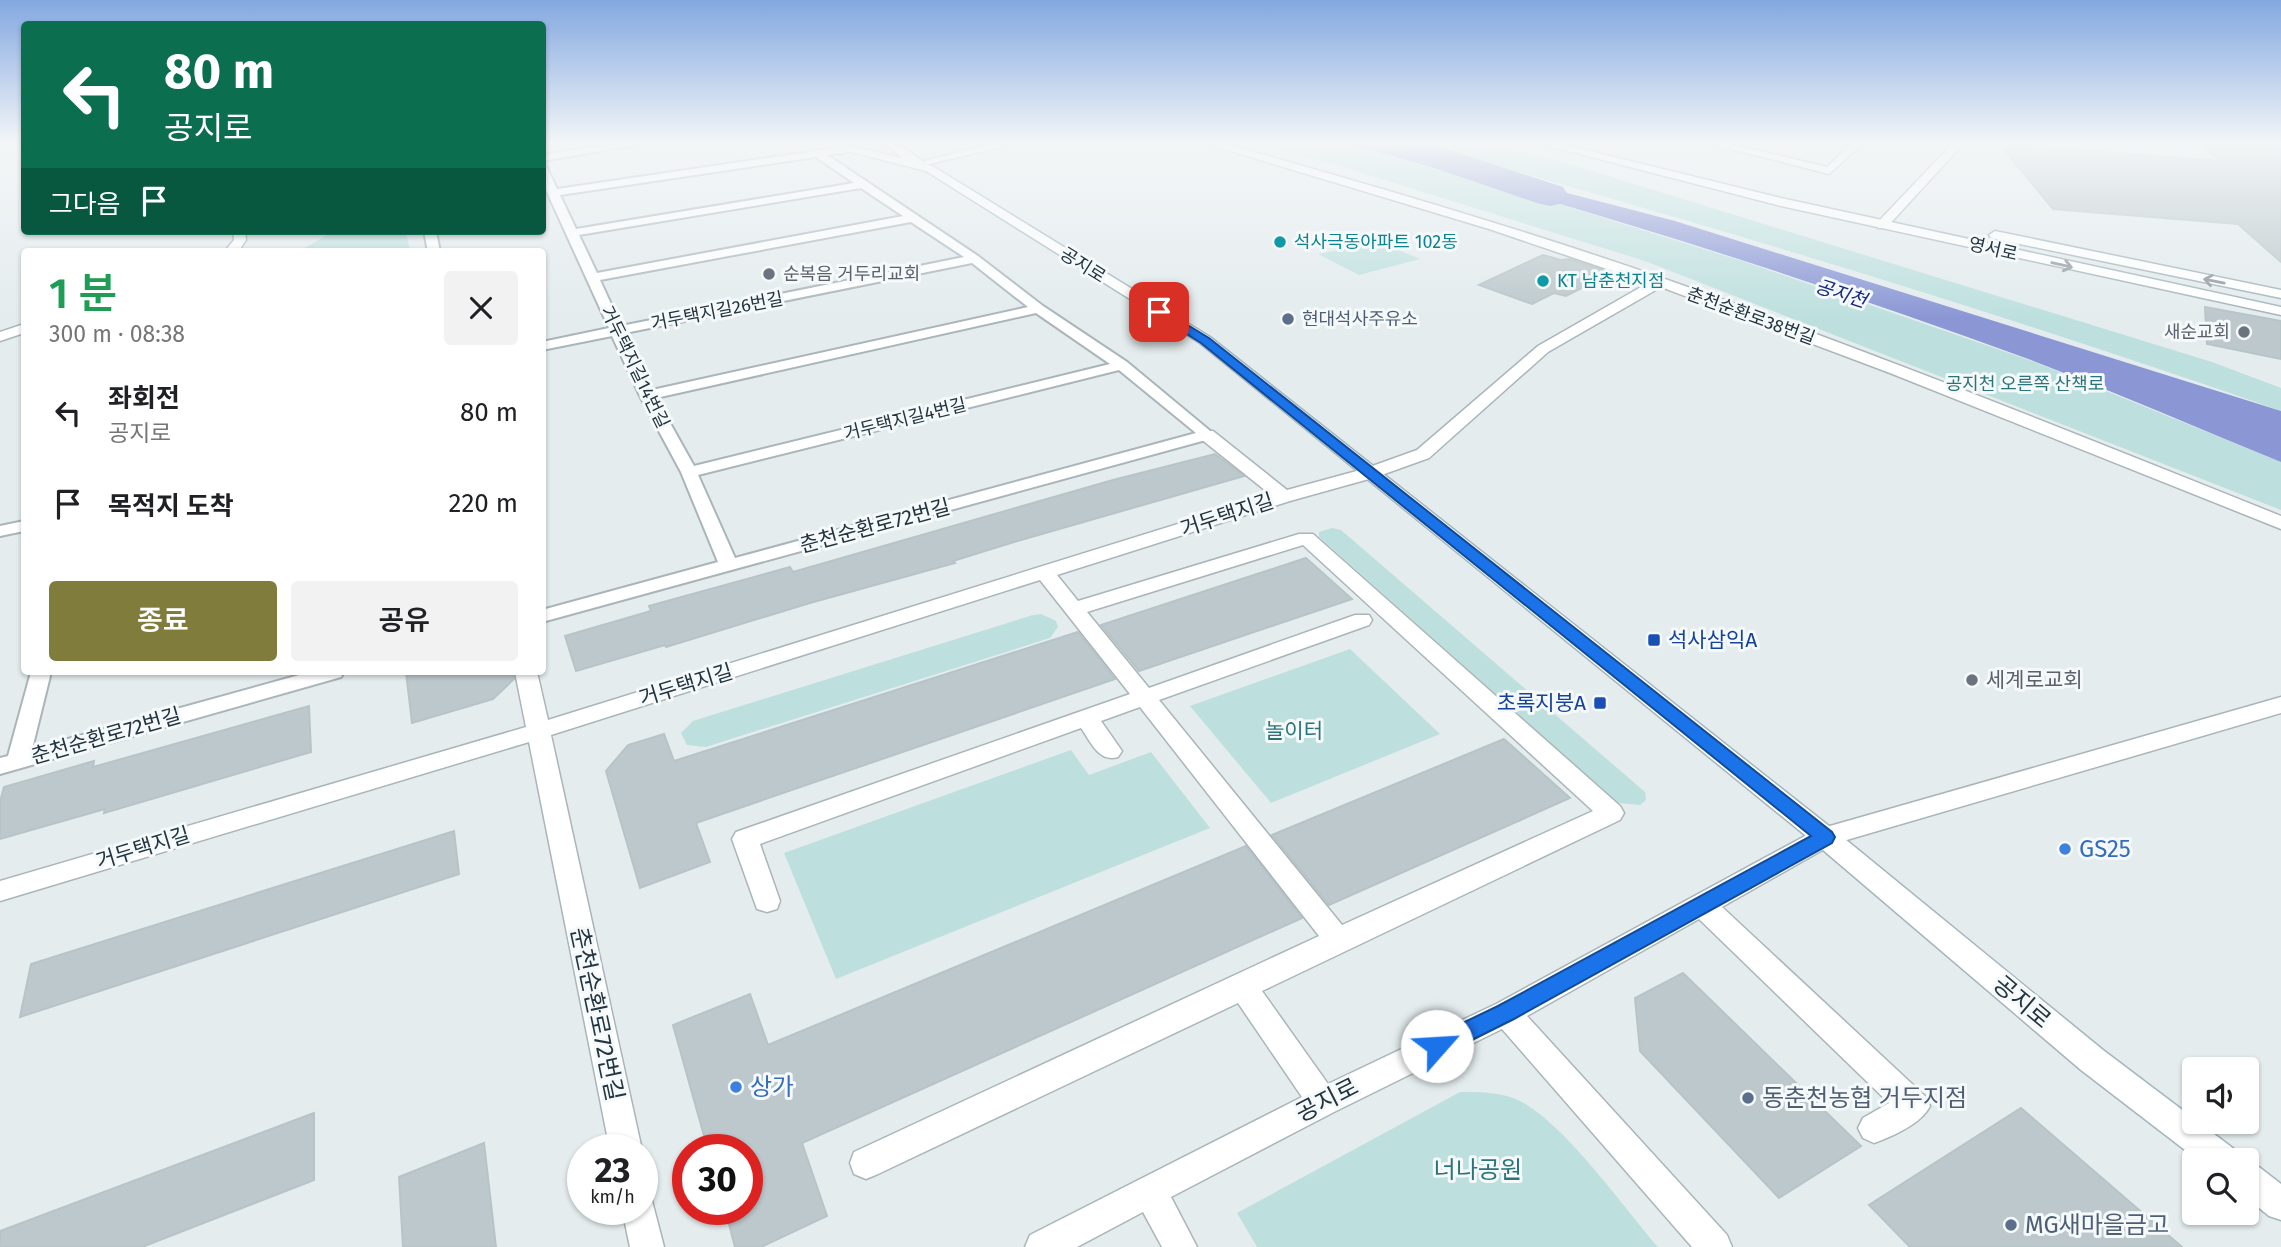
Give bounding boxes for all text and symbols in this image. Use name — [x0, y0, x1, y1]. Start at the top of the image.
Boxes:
text: 80 m — [164, 42, 274, 101]
icon: left — [49, 49, 140, 140]
text: 공지로 — [164, 109, 252, 147]
icon: arrive — [135, 182, 173, 220]
text: 그다음 — [49, 189, 121, 220]
place label: 석사극동아파트 102동 — [1294, 231, 1458, 253]
street label: 영서로 — [1966, 233, 2020, 265]
marker: 석사극동아파트 102동 — [1272, 234, 1288, 250]
street label: 공지로 — [1056, 243, 1110, 287]
one-way arrow — [2050, 259, 2073, 272]
place label: 순복음 거두리교회 — [783, 263, 920, 285]
marker: 순복음 거두리교회 — [761, 266, 777, 282]
text: 1 분 — [49, 269, 117, 319]
place label: KT 남춘천지점 — [1557, 270, 1664, 292]
button: close — [444, 271, 518, 345]
marker: KT 남춘천지점 — [1535, 273, 1551, 289]
water label: 공지천 — [1812, 274, 1871, 313]
one-way arrow — [2203, 274, 2226, 287]
pin — [1129, 282, 1189, 342]
street label: 춘천순환로38번길 — [1684, 283, 1818, 349]
street label: 거두택지길26번길 — [649, 287, 785, 335]
icon: arrive — [1140, 293, 1178, 331]
street label: 거두택지길14번길 — [596, 302, 674, 432]
place label: 현대석사주유소 — [1302, 308, 1418, 330]
marker: 현대석사주유소 — [1280, 311, 1296, 327]
text: 300 m · 08:38 — [49, 320, 185, 348]
place label: 새순교회 — [2164, 321, 2230, 343]
marker: 새순교회 — [2236, 324, 2252, 340]
park label: 공지천 오른쪽 산책로 — [1946, 373, 2104, 395]
text: 좌회전 — [108, 383, 180, 414]
street label: 거두택지길4번길 — [841, 393, 969, 445]
icon: left — [49, 394, 87, 432]
text: 80 m — [460, 397, 518, 428]
text: 공지로 — [108, 419, 171, 447]
icon: arrive — [49, 485, 87, 523]
text: 220 m — [449, 488, 518, 519]
street label: 거두택지길 — [1177, 488, 1277, 542]
text: 목적지 도착 — [108, 491, 234, 522]
street label: 춘천순환로72번길 — [797, 493, 953, 559]
button: 종료 — [49, 581, 277, 661]
button: 공유 — [291, 581, 518, 661]
place label: 석사삼익A — [1668, 627, 1757, 653]
marker: 석사삼익A — [1646, 632, 1662, 648]
street label: 거두택지길 — [636, 658, 736, 712]
place label: 세계로교회 — [1986, 667, 2083, 693]
marker: 세계로교회 — [1964, 672, 1980, 688]
place label: 초록지붕A — [1497, 690, 1586, 716]
marker: 초록지붕A — [1592, 695, 1608, 711]
street label: 춘천순환로72번길 — [28, 702, 184, 770]
park label: 놀이터 — [1265, 718, 1323, 744]
street label: 거두택지길 — [93, 821, 193, 875]
place label: GS25 — [2079, 835, 2131, 863]
marker: GS25 — [2057, 841, 2073, 857]
street label: 춘천순환로72번길 — [565, 925, 629, 1103]
street label: 공지로 — [1988, 970, 2056, 1034]
position arrow — [1400, 1009, 1474, 1083]
map controls — [2182, 1057, 2259, 1225]
button: sound — [2182, 1057, 2259, 1134]
street label: 공지로 — [1291, 1072, 1363, 1128]
place label: 상가 — [750, 1073, 794, 1101]
marker: 상가 — [728, 1079, 744, 1095]
place label: 동춘천농협 거두지점 — [1762, 1084, 1967, 1112]
marker: 동춘천농협 거두지점 — [1740, 1090, 1756, 1106]
speed limit sign: 30 — [672, 1134, 763, 1225]
button: search — [2182, 1148, 2259, 1225]
text: 23 — [594, 1149, 631, 1191]
park label: 너나공원 — [1434, 1156, 1522, 1184]
text: km/h — [590, 1186, 635, 1208]
place label: MG새마을금고 — [2025, 1211, 2169, 1239]
marker: MG새마을금고 — [2003, 1217, 2019, 1233]

